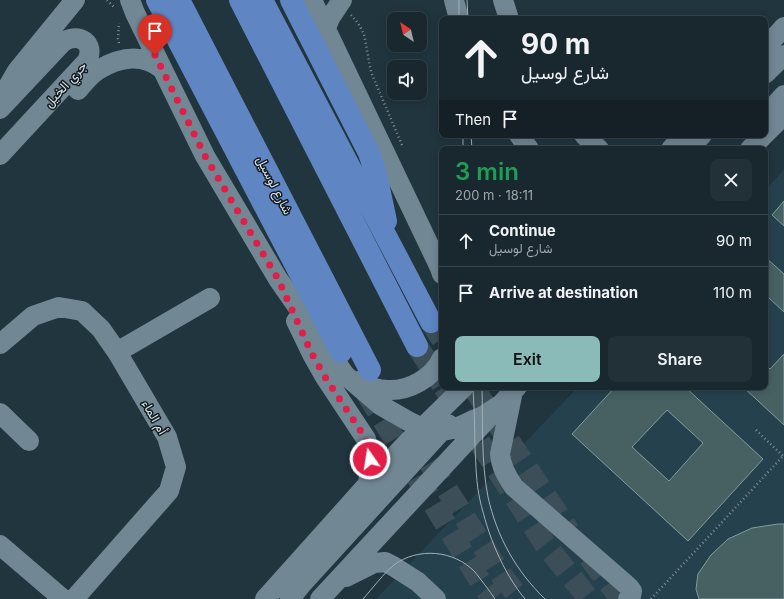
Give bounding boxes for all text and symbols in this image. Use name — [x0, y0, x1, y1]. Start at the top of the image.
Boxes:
north arrow — [387, 12, 427, 52]
map controls — [387, 12, 427, 100]
pin — [138, 14, 172, 55]
icon: arrive — [144, 20, 166, 42]
text: 90 m — [521, 27, 590, 61]
icon: ahead — [455, 32, 507, 84]
street label: جري الخيل — [40, 58, 92, 112]
button: sound — [387, 60, 427, 100]
text: شارع لوسيل — [521, 62, 609, 83]
icon: arrive — [499, 108, 521, 130]
text: Then — [455, 110, 491, 129]
street label: شارع لوسيل — [252, 153, 297, 218]
text: 3 min — [455, 157, 519, 186]
button: close — [710, 159, 752, 201]
text: 200 m · 18:11 — [455, 187, 533, 203]
text: Continue — [489, 221, 556, 240]
icon: ahead — [455, 230, 477, 252]
text: 90 m — [716, 231, 752, 250]
text: شارع لوسيل — [489, 240, 552, 256]
icon: arrive — [455, 282, 477, 304]
text: Arrive at destination — [489, 283, 638, 302]
text: 110 m — [713, 283, 752, 302]
button: Exit — [455, 336, 600, 382]
button: Share — [608, 336, 752, 382]
street label: أم الماء — [138, 397, 171, 438]
position arrow — [349, 438, 391, 480]

